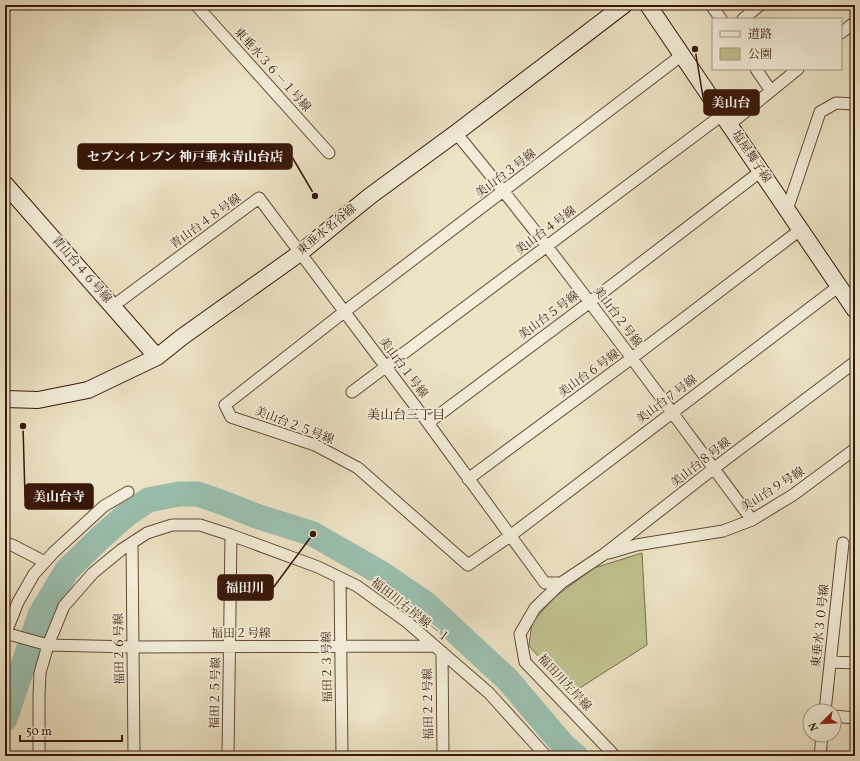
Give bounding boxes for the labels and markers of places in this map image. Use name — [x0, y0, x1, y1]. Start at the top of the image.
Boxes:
callout: 美山台 — [704, 90, 759, 115]
callout: セブンイレブン 神戸垂水青山台店 — [78, 144, 292, 169]
callout: 美山台寺 — [25, 484, 93, 509]
callout: 福田川 — [218, 575, 273, 600]

